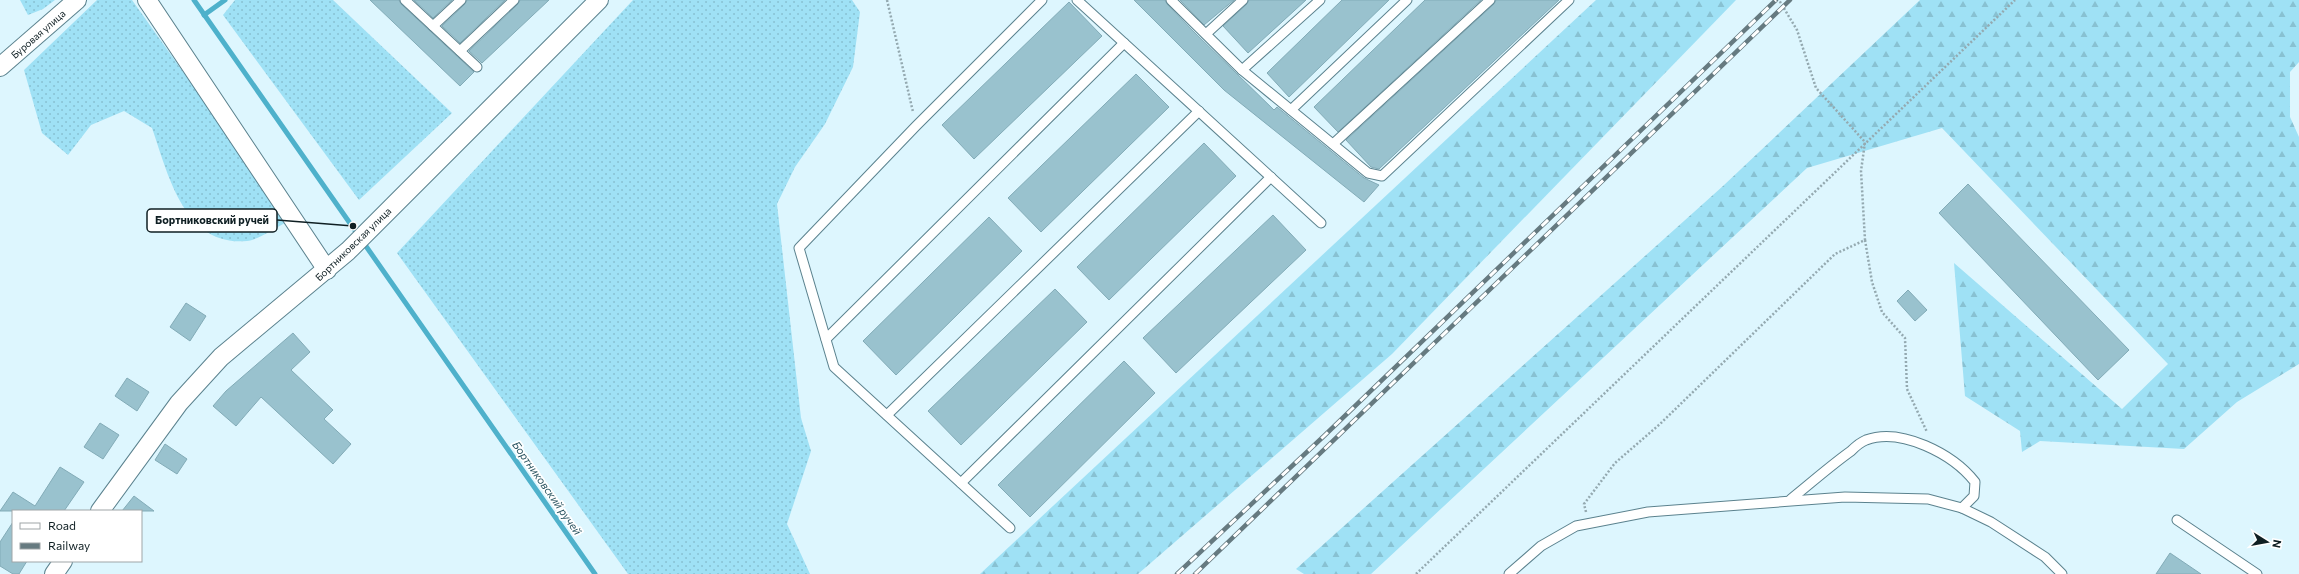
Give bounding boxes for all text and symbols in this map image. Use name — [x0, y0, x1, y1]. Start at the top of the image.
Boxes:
street label: Буровая улица — [8, 7, 68, 61]
street label: Бортниковская улица — [313, 205, 393, 283]
callout: Бортниковский ручей — [147, 209, 277, 232]
text: Бортниковский ручей — [155, 213, 269, 226]
water label: Бортниковский ручей — [510, 438, 585, 538]
legend — [12, 510, 142, 562]
text: Road — [48, 518, 76, 532]
north arrow — [2247, 522, 2287, 562]
text: Railway — [48, 538, 90, 552]
text: N — [2270, 539, 2284, 549]

